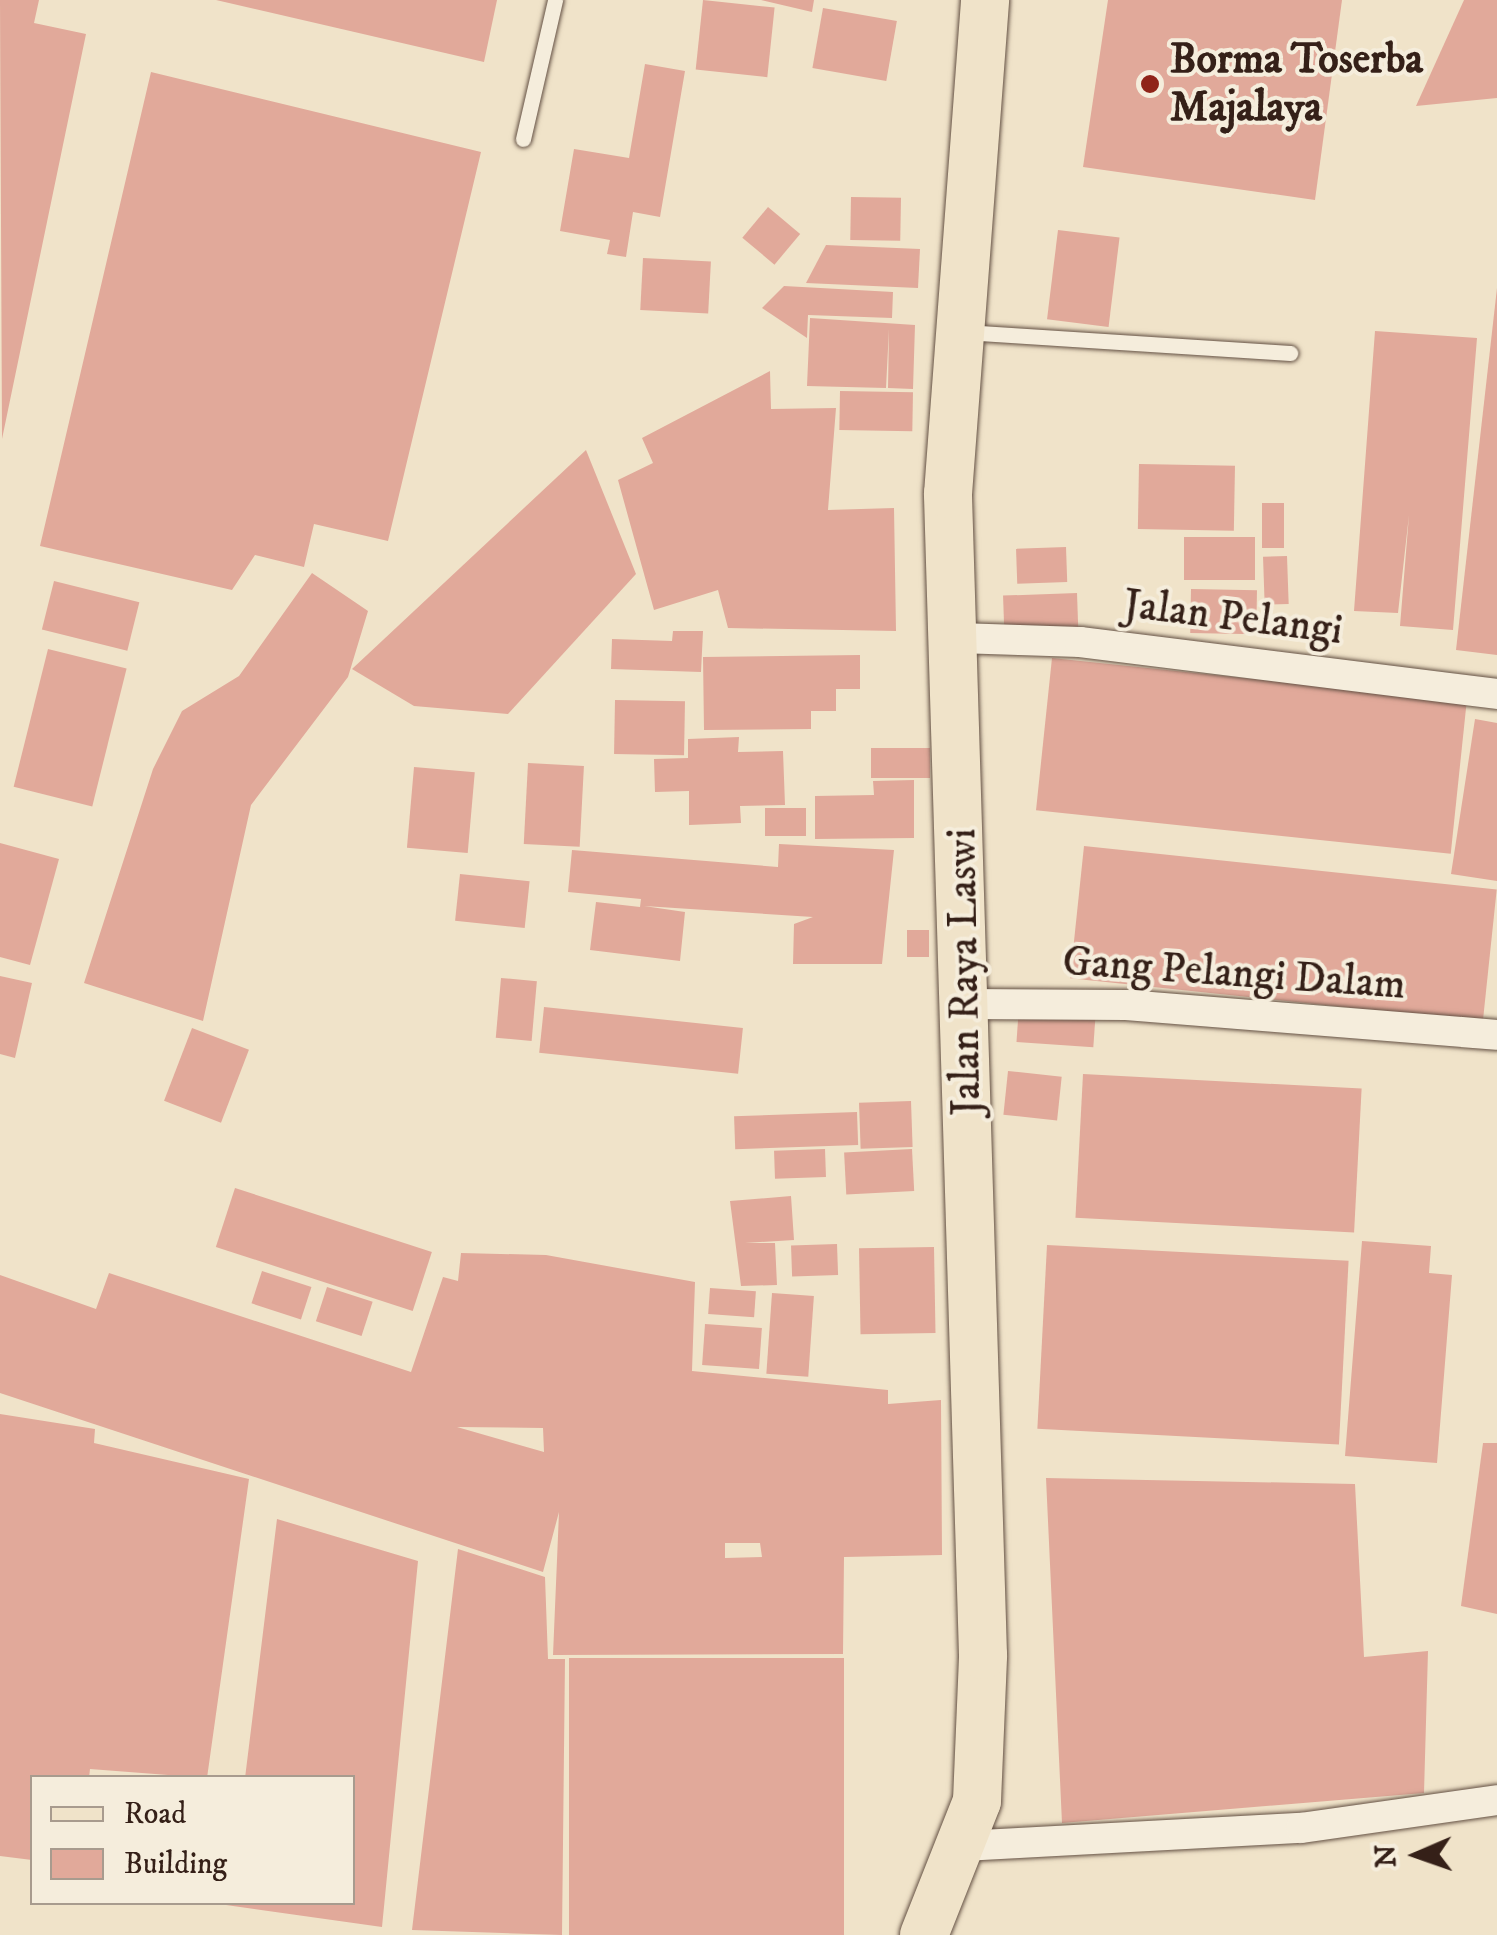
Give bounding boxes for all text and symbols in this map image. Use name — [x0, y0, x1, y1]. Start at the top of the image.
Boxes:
place label: Borma Toserba Majalaya — [1170, 35, 1423, 134]
marker: Borma Toserba Majalaya — [1139, 73, 1161, 95]
street label: Jalan Pelangi — [1121, 580, 1345, 656]
street label: Jalan Raya Laswi — [937, 828, 993, 1116]
street label: Gang Pelangi Dalam — [1061, 937, 1407, 1011]
legend — [30, 1775, 355, 1905]
text: Road — [124, 1796, 186, 1833]
north arrow — [1367, 1805, 1467, 1905]
text: N — [1369, 1844, 1404, 1868]
text: Building — [124, 1846, 227, 1883]

